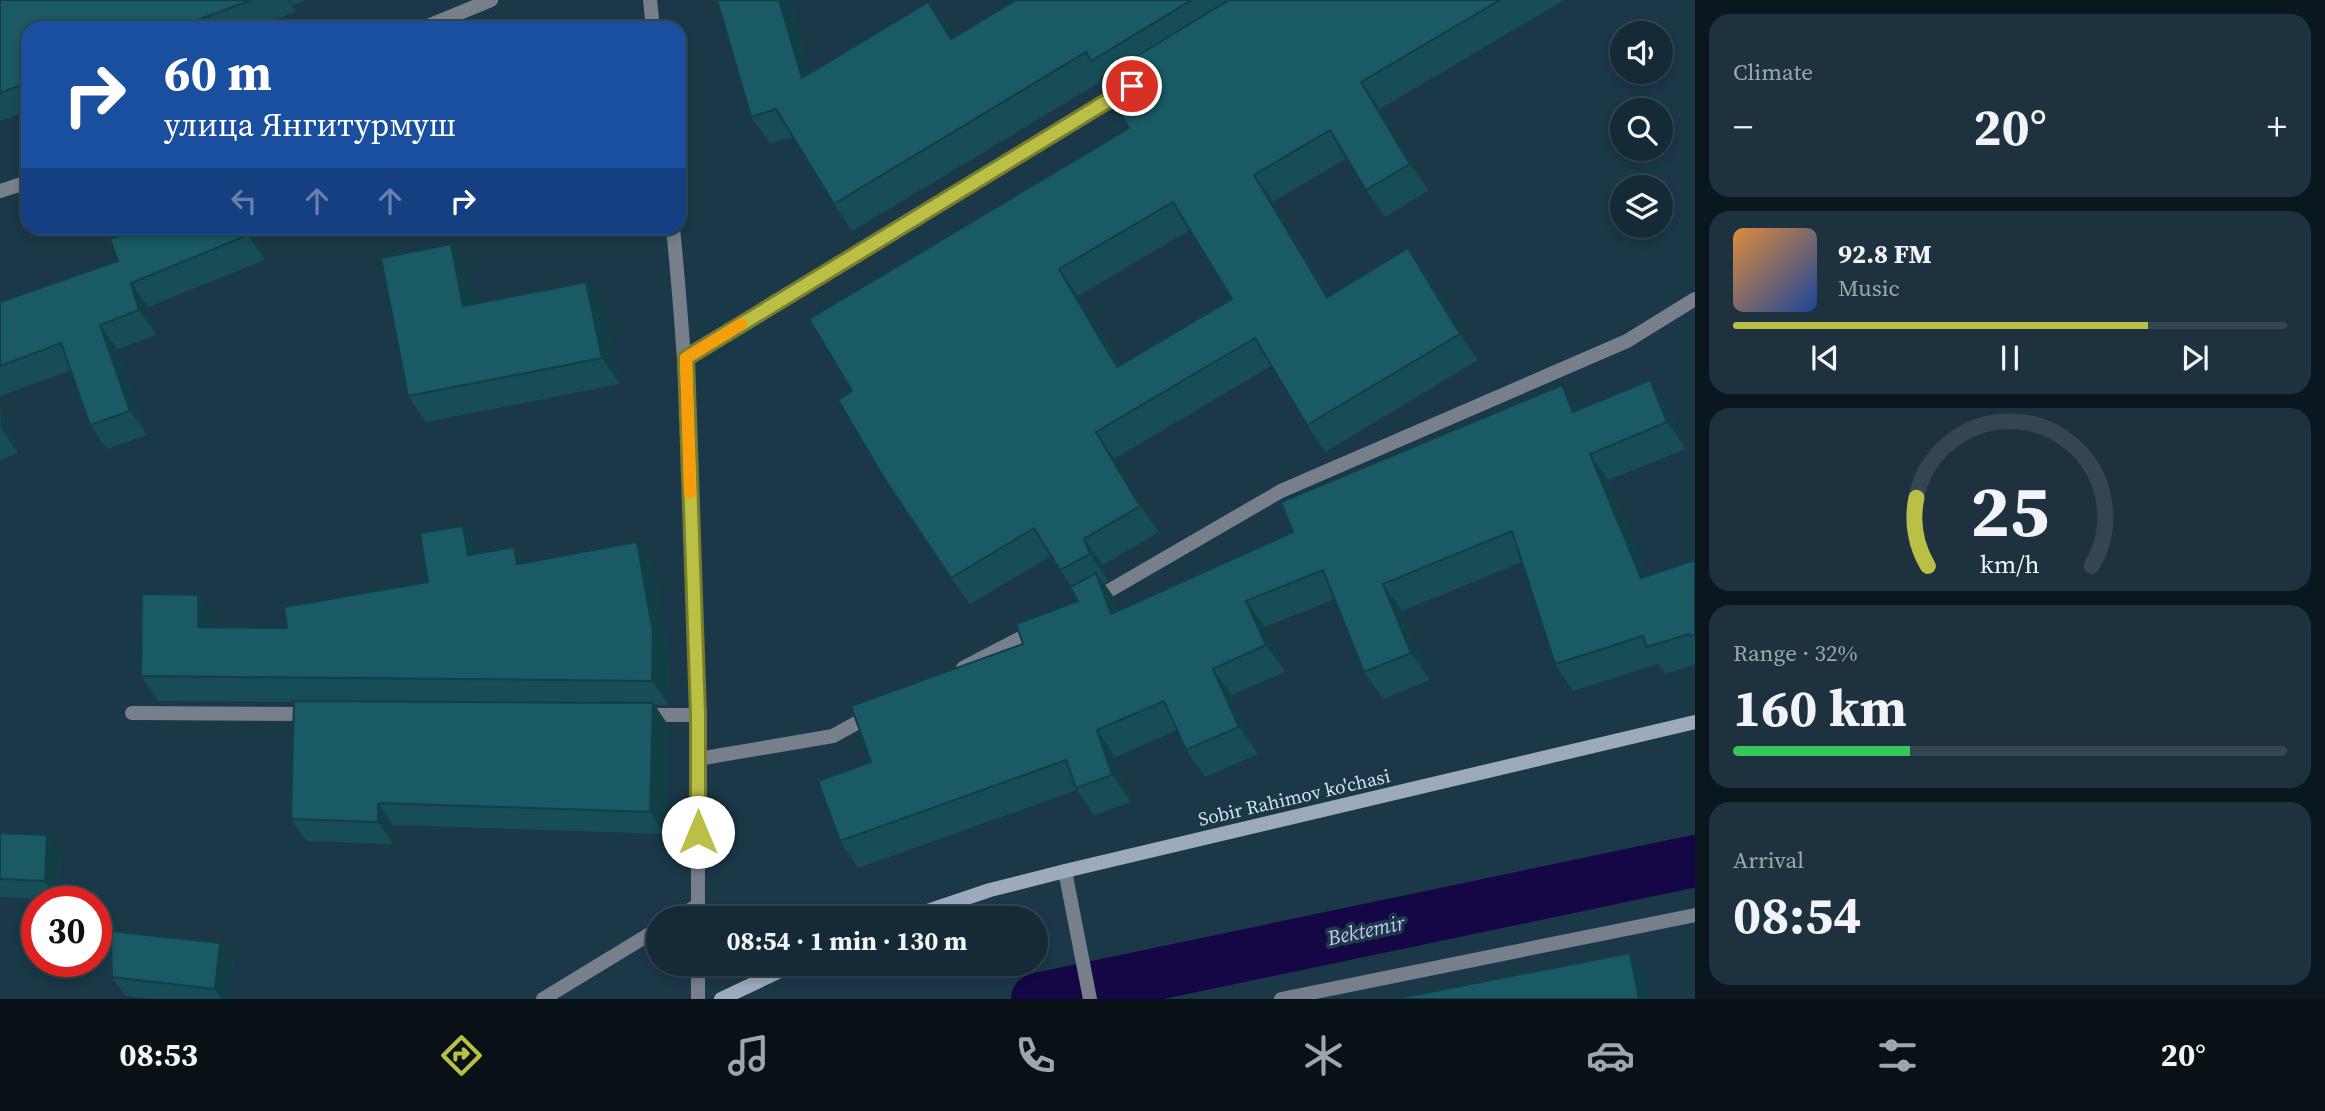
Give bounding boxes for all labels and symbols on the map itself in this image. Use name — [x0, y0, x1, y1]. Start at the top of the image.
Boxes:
pin — [1102, 56, 1162, 116]
street label: Sobir Rahimov ko'chasi — [1195, 762, 1393, 832]
position arrow — [661, 795, 735, 869]
speed limit sign: 30 — [21, 886, 112, 977]
water label: Bektemir — [1324, 908, 1408, 953]

